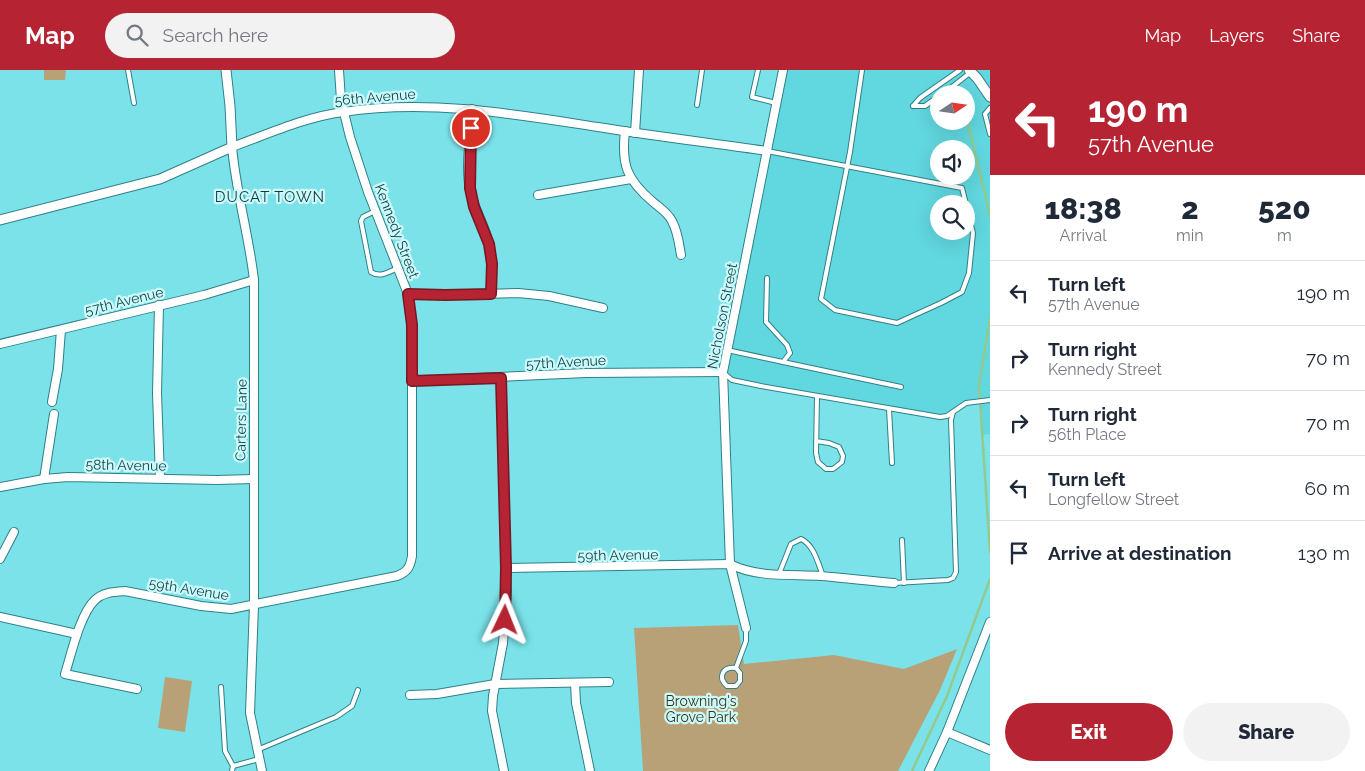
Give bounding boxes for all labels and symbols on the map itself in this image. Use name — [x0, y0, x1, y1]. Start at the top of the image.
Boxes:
street label: 56th Avenue — [334, 85, 416, 109]
north arrow — [930, 85, 975, 130]
pin — [450, 107, 492, 149]
street label: Kennedy Street — [372, 182, 422, 281]
district label: DUCAT TOWN — [215, 188, 325, 206]
street label: Nicholson Street — [704, 261, 740, 370]
street label: 57th Avenue — [83, 284, 165, 318]
street label: 57th Avenue — [526, 352, 606, 372]
street label: Carters Lane — [232, 379, 250, 461]
street label: 58th Avenue — [85, 456, 167, 474]
street label: 59th Avenue — [577, 546, 659, 564]
street label: 59th Avenue — [148, 575, 230, 603]
position arrow — [478, 593, 530, 645]
park label: Browning's Grove Park — [666, 693, 737, 725]

